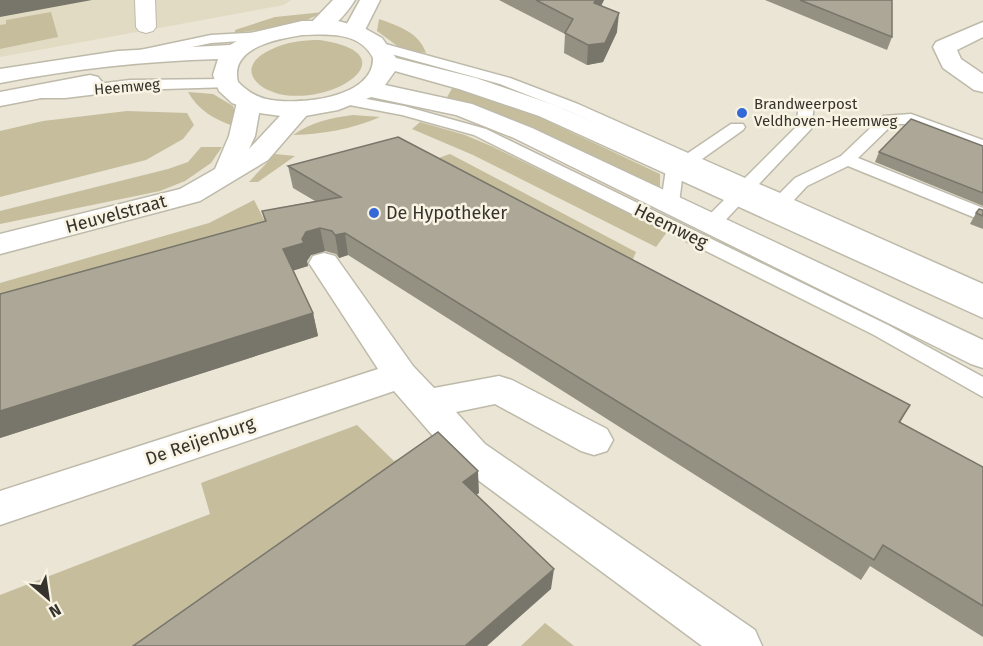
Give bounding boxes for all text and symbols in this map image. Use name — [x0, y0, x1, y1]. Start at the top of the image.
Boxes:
street label: Heemweg — [93, 75, 161, 99]
place label: Brandweerpost Veldhoven-Heemweg — [754, 95, 898, 130]
marker: Brandweerpost Veldhoven-Heemweg — [735, 106, 749, 120]
street label: Heuvelstraat — [63, 190, 169, 238]
street label: Heemweg — [631, 199, 712, 254]
place label: De Hypotheker — [386, 202, 507, 224]
marker: De Hypotheker — [367, 206, 381, 220]
street label: De Reijenburg — [142, 412, 258, 470]
north arrow — [18, 568, 78, 628]
text: N — [46, 600, 64, 622]

